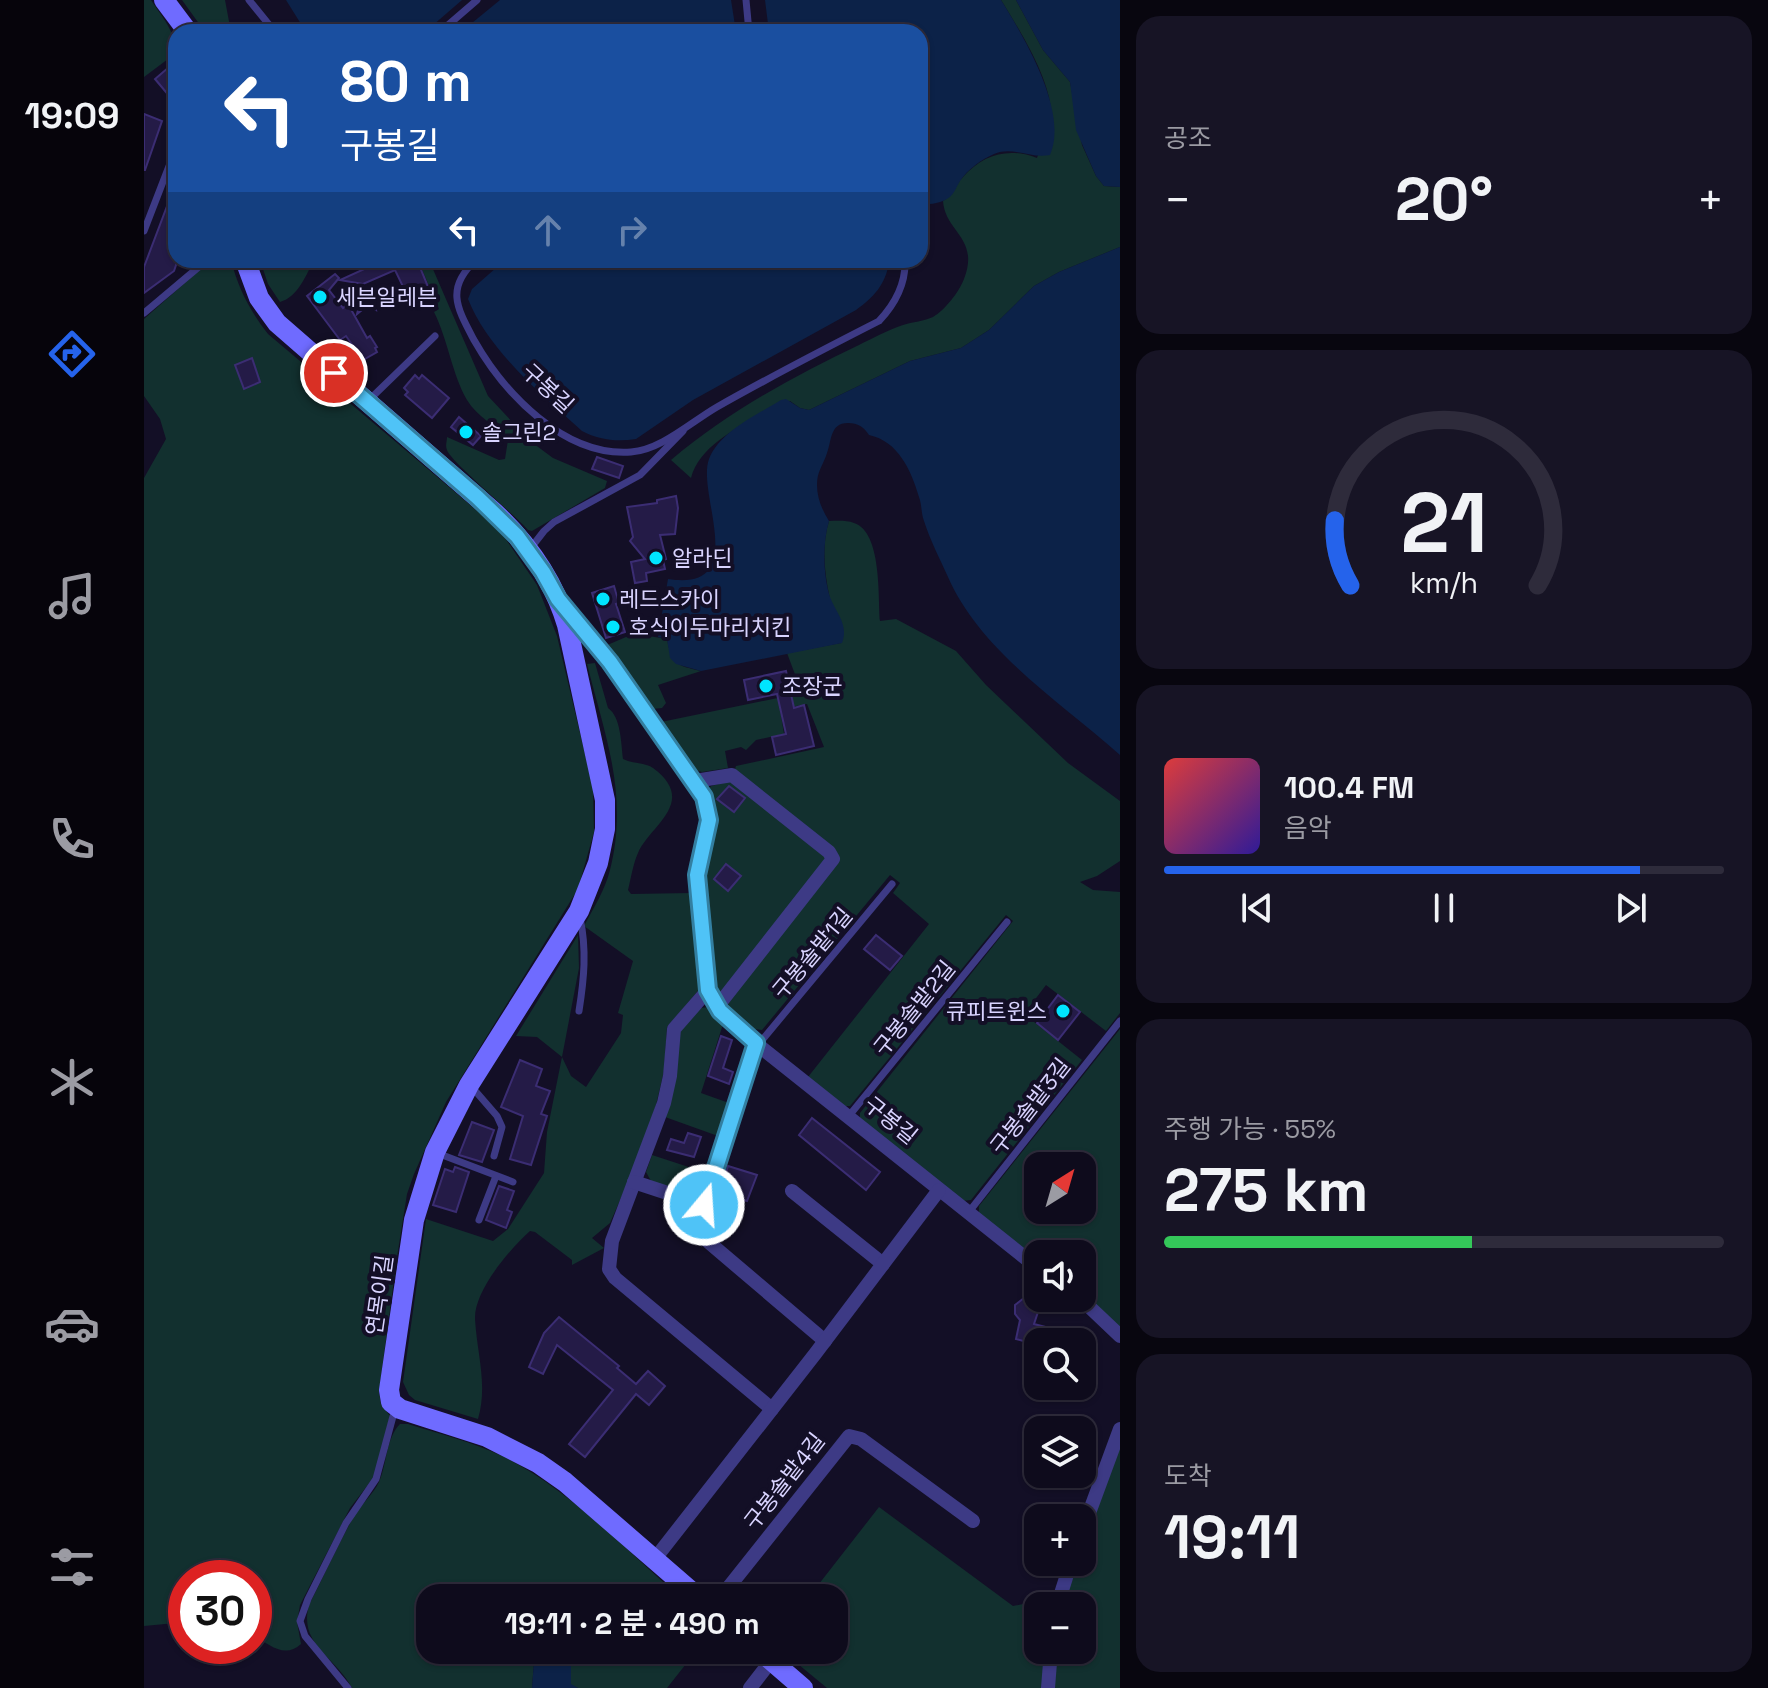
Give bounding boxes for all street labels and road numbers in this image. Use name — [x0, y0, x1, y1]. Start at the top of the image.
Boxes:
street label: 구봉길 — [516, 357, 580, 419]
street label: 구봉솔밭1길 — [766, 902, 858, 1004]
street label: 구봉솔밭2길 — [867, 955, 961, 1061]
street label: 구봉솔밭3길 — [984, 1052, 1076, 1160]
street label: 구봉길 — [859, 1090, 923, 1150]
street label: 연목이길 — [360, 1253, 398, 1337]
street label: 구봉솔밭4길 — [738, 1427, 830, 1535]

